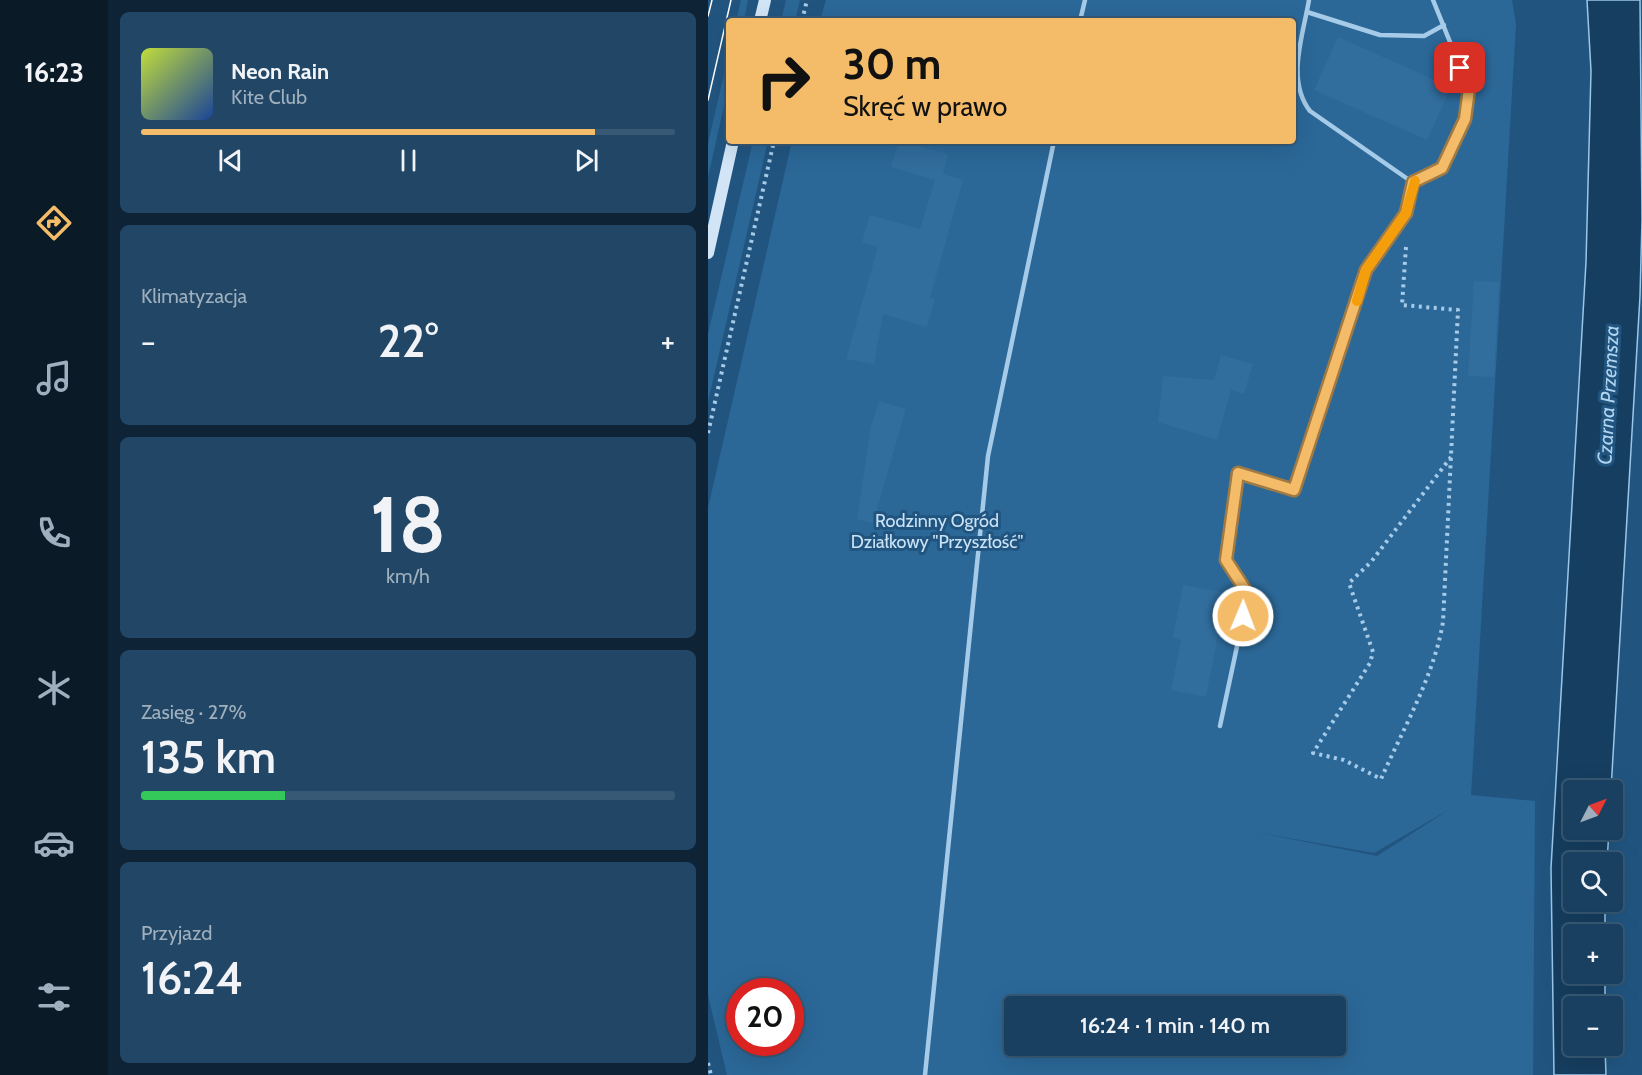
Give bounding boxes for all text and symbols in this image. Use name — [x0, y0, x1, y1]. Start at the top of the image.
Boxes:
text: 30 m — [843, 38, 941, 90]
icon: right — [744, 42, 822, 120]
pin — [1434, 42, 1485, 93]
icon: arrive — [1443, 51, 1476, 84]
text: 16:23 — [24, 56, 84, 89]
text: Neon Rain — [231, 58, 329, 85]
text: Kite Club — [231, 85, 307, 109]
text: Skręć w prawo — [843, 90, 1007, 123]
icon: previous — [214, 144, 247, 177]
icon: pause — [392, 144, 425, 177]
icon: next — [570, 144, 603, 177]
icon: directions — [33, 202, 75, 244]
text: Klimatyzacja — [141, 284, 247, 308]
text: 22° — [378, 314, 438, 368]
text: − — [141, 321, 156, 361]
text: + — [660, 321, 675, 361]
water label: Czarna Przemsza — [1592, 325, 1624, 465]
icon: music — [33, 357, 75, 399]
text: 18 — [370, 477, 446, 572]
park label: Rodzinny Ogród Działkowy "Przyszłość" — [851, 510, 1023, 553]
icon: phone — [33, 512, 75, 554]
text: km/h — [386, 564, 430, 588]
position arrow — [1211, 584, 1275, 648]
icon: climate — [33, 667, 75, 709]
text: Zasięg · 27% — [141, 700, 246, 724]
text: 135 km — [141, 730, 276, 784]
north arrow — [1563, 780, 1623, 840]
map controls — [1563, 780, 1623, 1056]
icon: car — [33, 822, 75, 864]
button: search — [1563, 852, 1623, 912]
text: Przyjazd — [141, 921, 212, 945]
button: + — [1563, 924, 1623, 984]
text: 16:24 — [141, 951, 243, 1005]
icon: filters — [33, 976, 75, 1018]
speed limit sign: 20 — [726, 978, 804, 1056]
button: − — [1563, 996, 1623, 1056]
text: 16:24 · 1 min · 140 m — [1080, 1012, 1270, 1039]

